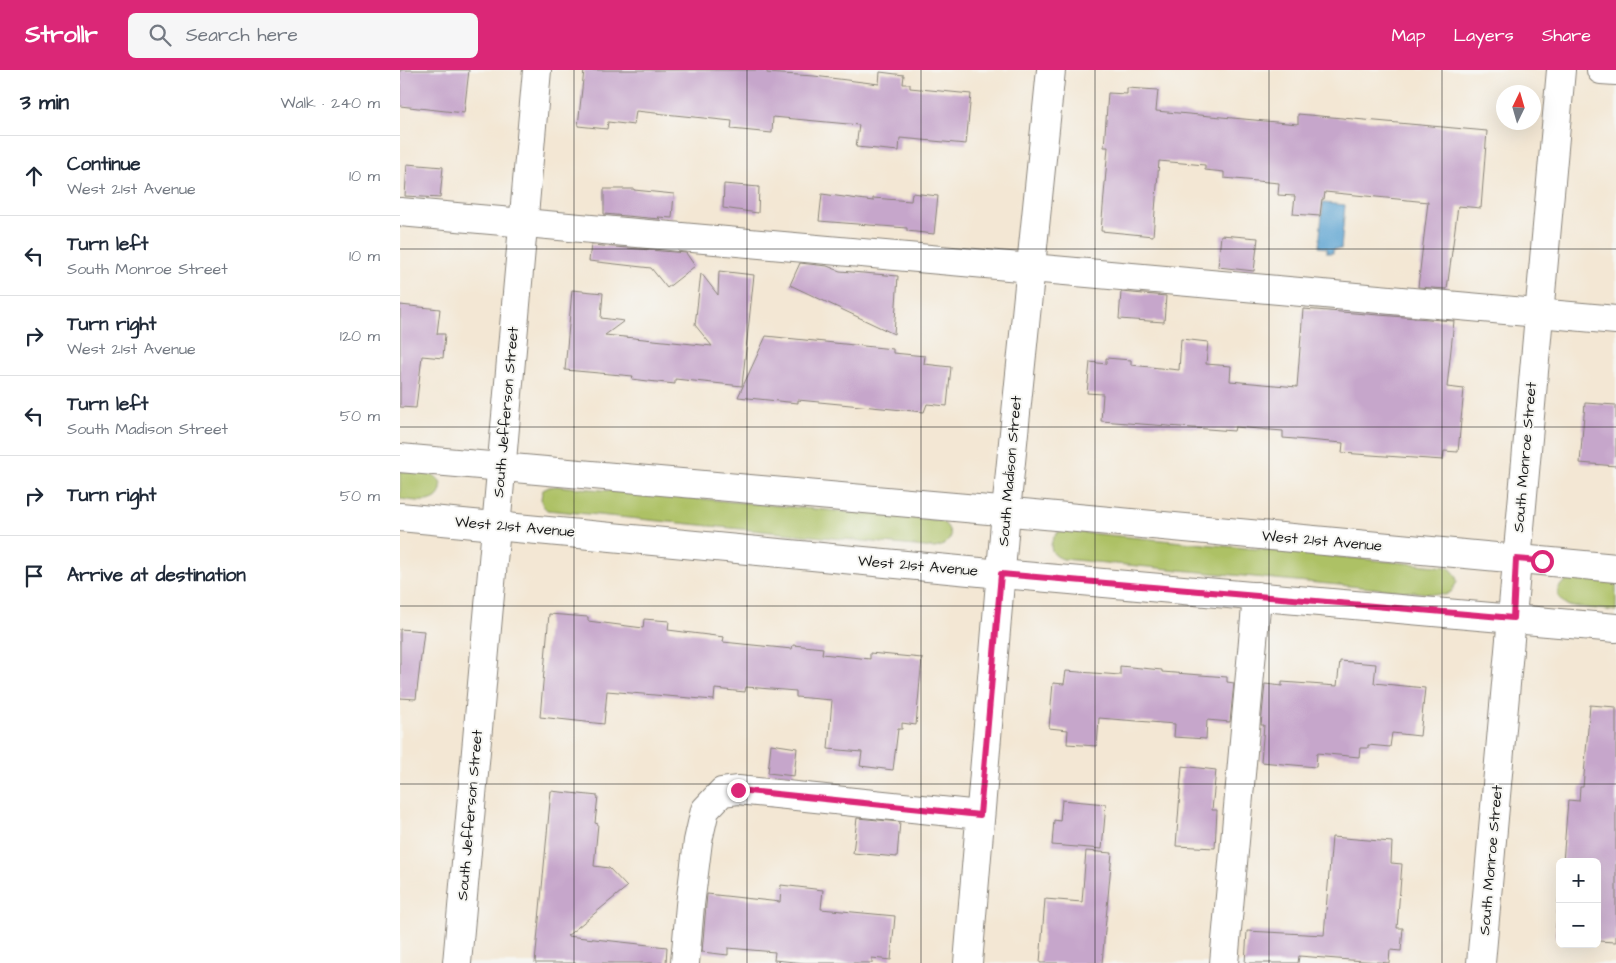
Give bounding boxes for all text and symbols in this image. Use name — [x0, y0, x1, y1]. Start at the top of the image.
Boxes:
search box — [128, 13, 478, 58]
text: Strollr — [25, 18, 98, 52]
icon: search — [146, 21, 174, 49]
text: Search here — [186, 22, 298, 49]
text: Map — [1391, 23, 1425, 48]
text: Layers — [1453, 23, 1514, 48]
text: Share — [1542, 23, 1591, 48]
north arrow — [1496, 85, 1541, 130]
text: 3 min — [20, 88, 69, 117]
text: Walk · 240 m — [280, 92, 380, 114]
text: Continue — [67, 151, 141, 178]
icon: ahead — [20, 162, 48, 190]
text: 10 m — [349, 165, 380, 187]
text: West 21st Avenue — [67, 178, 196, 200]
text: Turn left — [67, 231, 148, 258]
icon: left — [20, 242, 48, 270]
text: 10 m — [349, 245, 380, 267]
text: South Monroe Street — [67, 258, 228, 280]
text: Turn right — [67, 311, 156, 338]
icon: right — [20, 322, 48, 350]
text: 120 m — [340, 325, 380, 347]
street label: South Jefferson Street — [488, 326, 524, 498]
text: West 21st Avenue — [67, 338, 196, 360]
street label: South Monroe Street — [1508, 381, 1542, 533]
text: Turn left — [67, 391, 148, 418]
street label: South Madison Street — [993, 395, 1027, 547]
icon: left — [20, 402, 48, 430]
text: 50 m — [340, 405, 380, 427]
text: South Madison Street — [67, 418, 228, 440]
icon: right — [20, 482, 48, 510]
text: Turn right — [67, 482, 156, 509]
text: 50 m — [340, 485, 380, 507]
street label: West 21st Avenue — [454, 511, 576, 543]
street label: West 21st Avenue — [1261, 525, 1383, 557]
street label: West 21st Avenue — [857, 550, 979, 582]
route start — [1531, 550, 1554, 573]
icon: arrive — [20, 562, 48, 590]
text: Arrive at destination — [67, 562, 246, 589]
street label: South Jefferson Street — [452, 729, 488, 901]
route end — [727, 779, 750, 802]
street label: South Monroe Street — [1474, 784, 1508, 936]
map controls — [1556, 858, 1601, 948]
button: + — [1556, 858, 1601, 903]
button: − — [1556, 903, 1601, 948]

